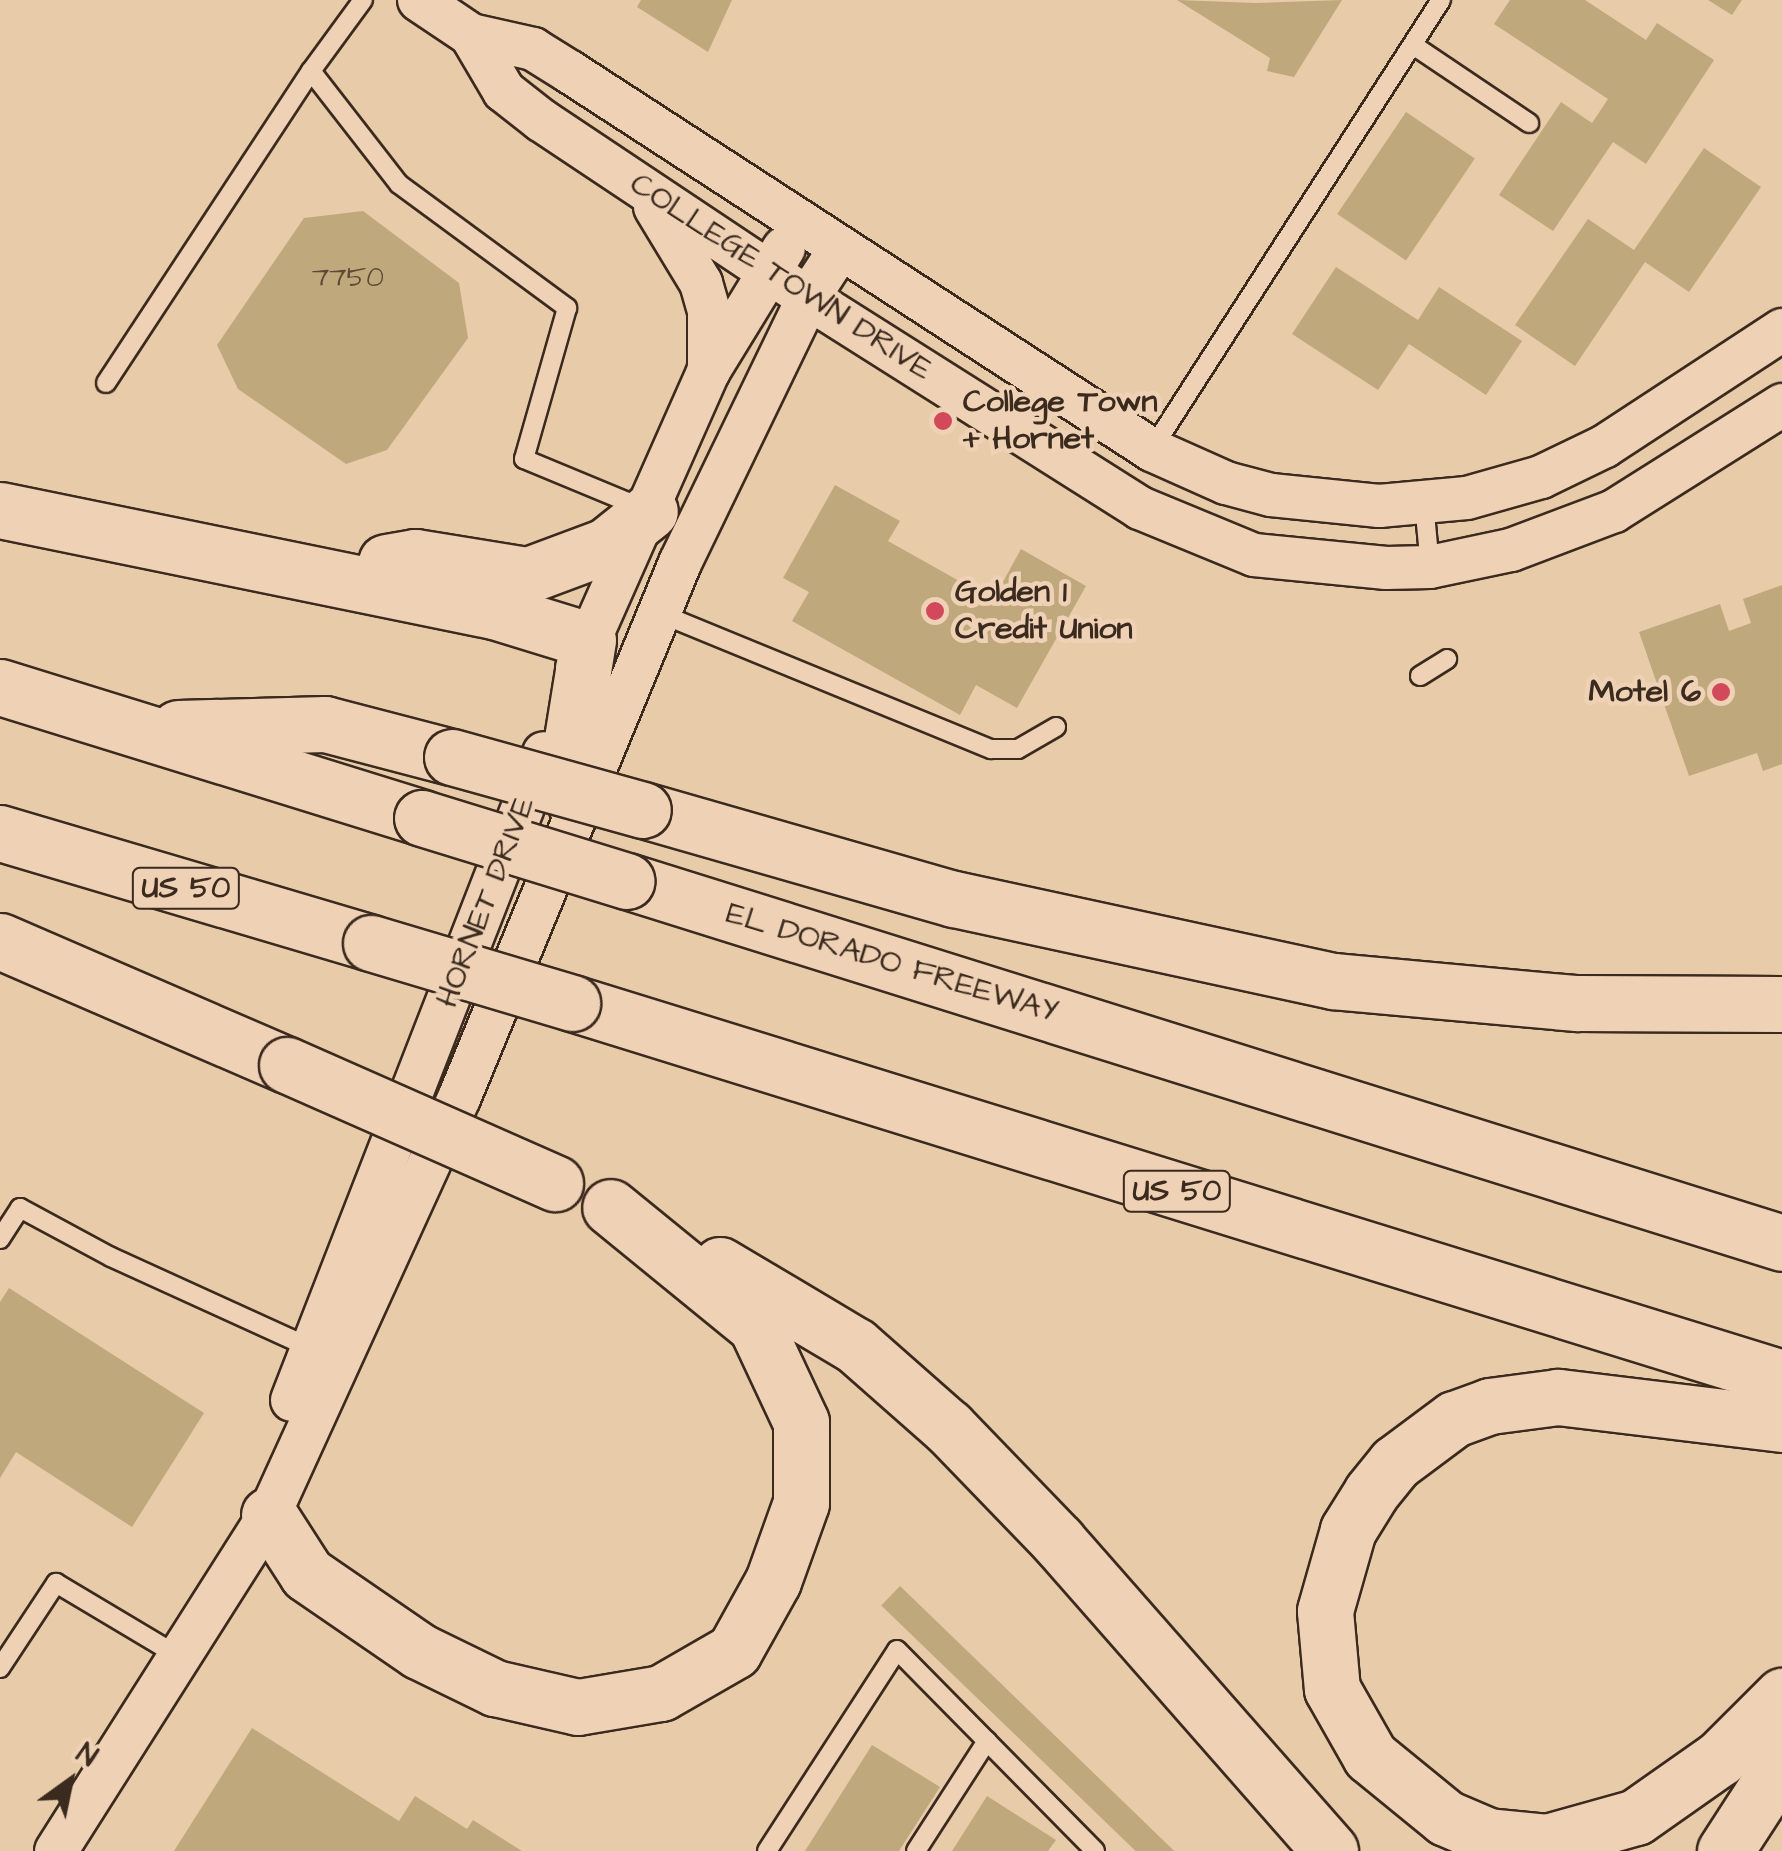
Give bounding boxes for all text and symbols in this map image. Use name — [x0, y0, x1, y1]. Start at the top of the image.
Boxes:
street label: COLLEGE TOWN DRIVE — [623, 165, 939, 389]
house number: 7750 — [312, 261, 384, 295]
place label: College Town + Hornet — [963, 384, 1157, 459]
marker: College Town + Hornet — [932, 410, 954, 432]
place label: Golden 1 Credit Union — [955, 574, 1132, 649]
marker: Golden 1 Credit Union — [924, 600, 946, 622]
place label: Motel 6 — [1588, 673, 1701, 711]
marker: Motel 6 — [1710, 681, 1732, 703]
street label: HORNET DRIVE — [428, 791, 544, 1013]
road number: US 50 — [131, 863, 241, 913]
street label: EL DORADO FREEWAY — [721, 894, 1063, 1032]
road number: US 50 — [1122, 1166, 1232, 1216]
north arrow — [20, 1731, 120, 1831]
text: N — [69, 1734, 105, 1777]

